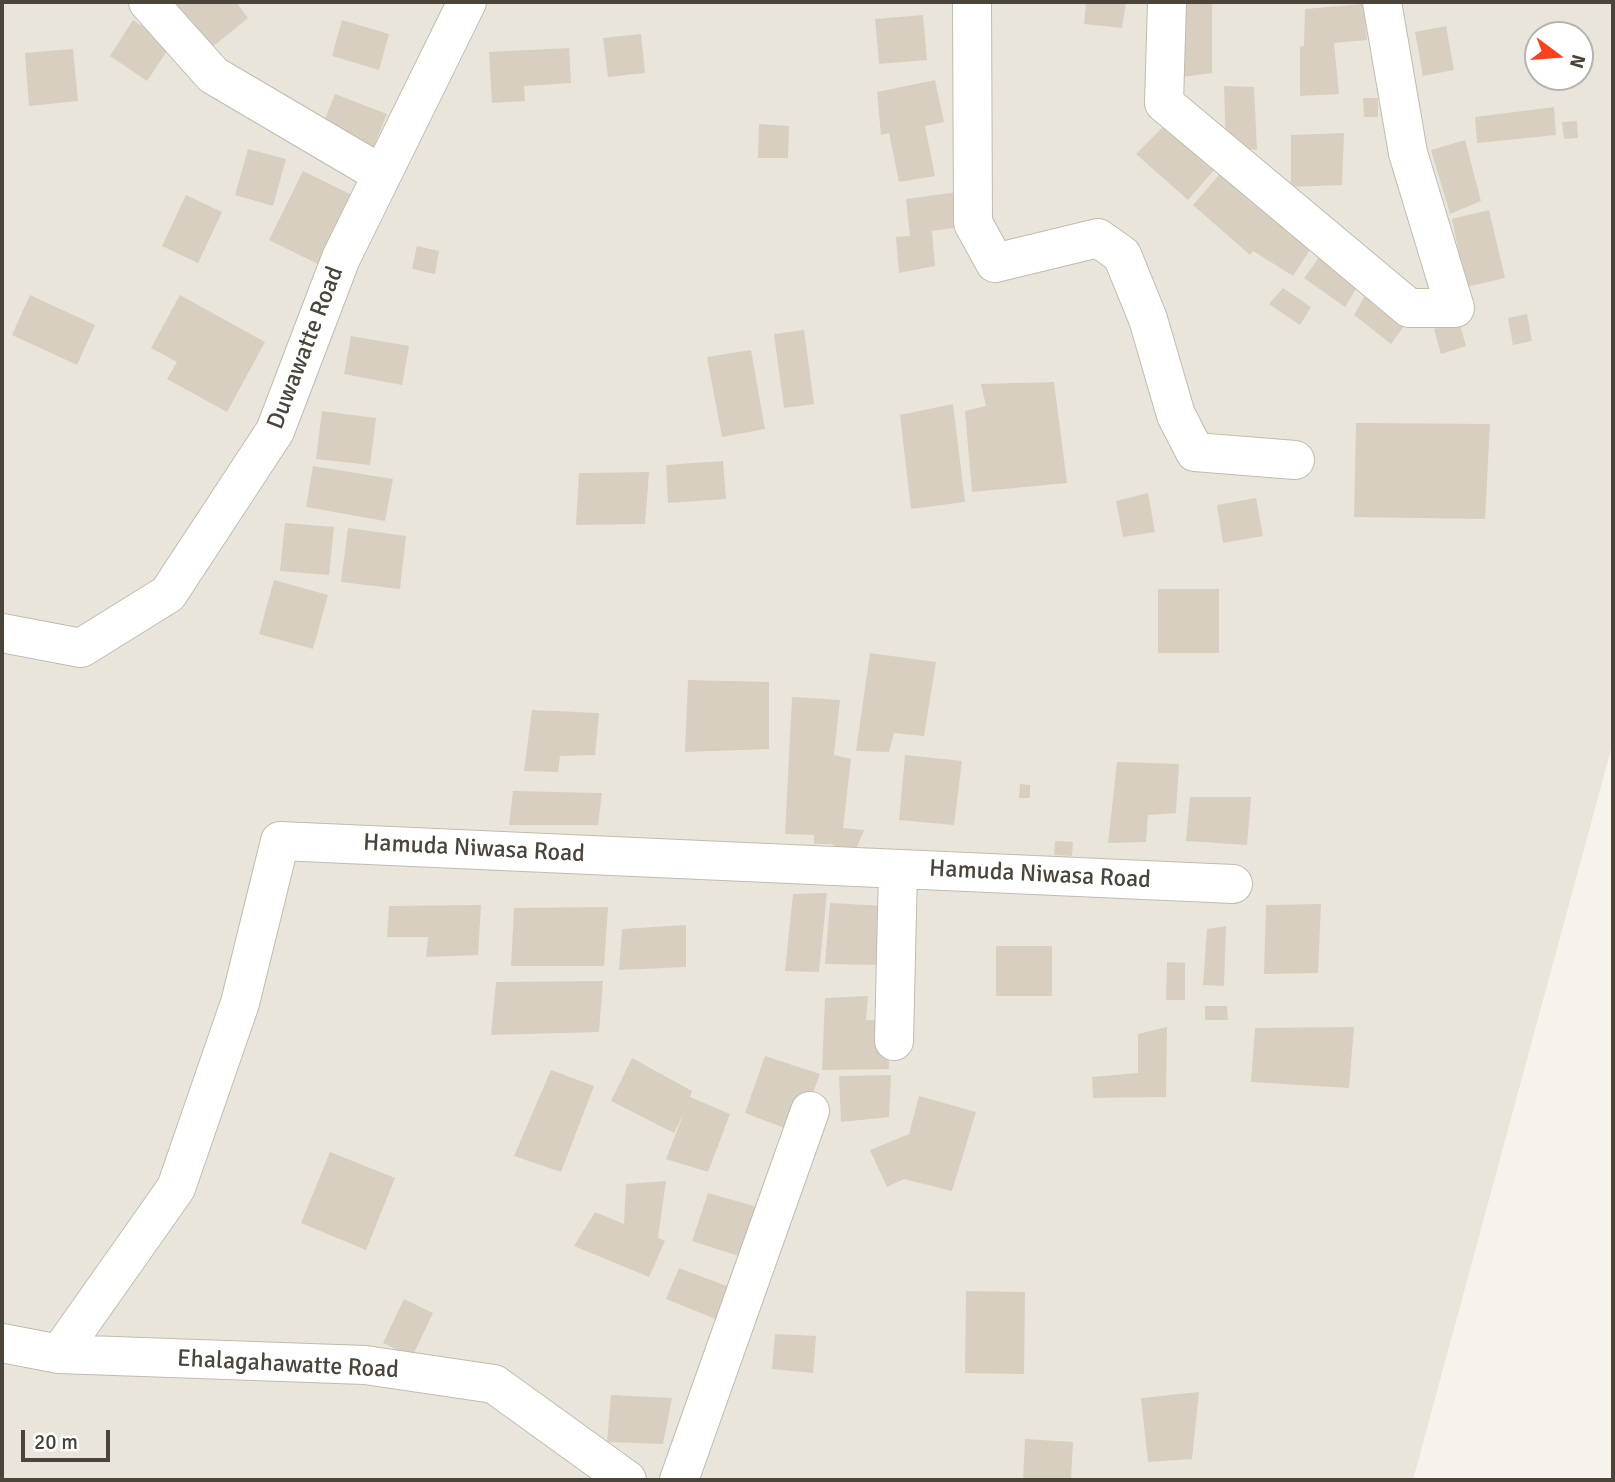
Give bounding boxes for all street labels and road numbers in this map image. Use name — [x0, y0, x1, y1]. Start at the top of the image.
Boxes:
street label: Duwawatte Road — [262, 263, 350, 433]
street label: Hamuda Niwasa Road — [362, 829, 586, 869]
street label: Hamuda Niwasa Road — [928, 855, 1152, 895]
street label: Ehalagahawatte Road — [176, 1345, 400, 1385]

